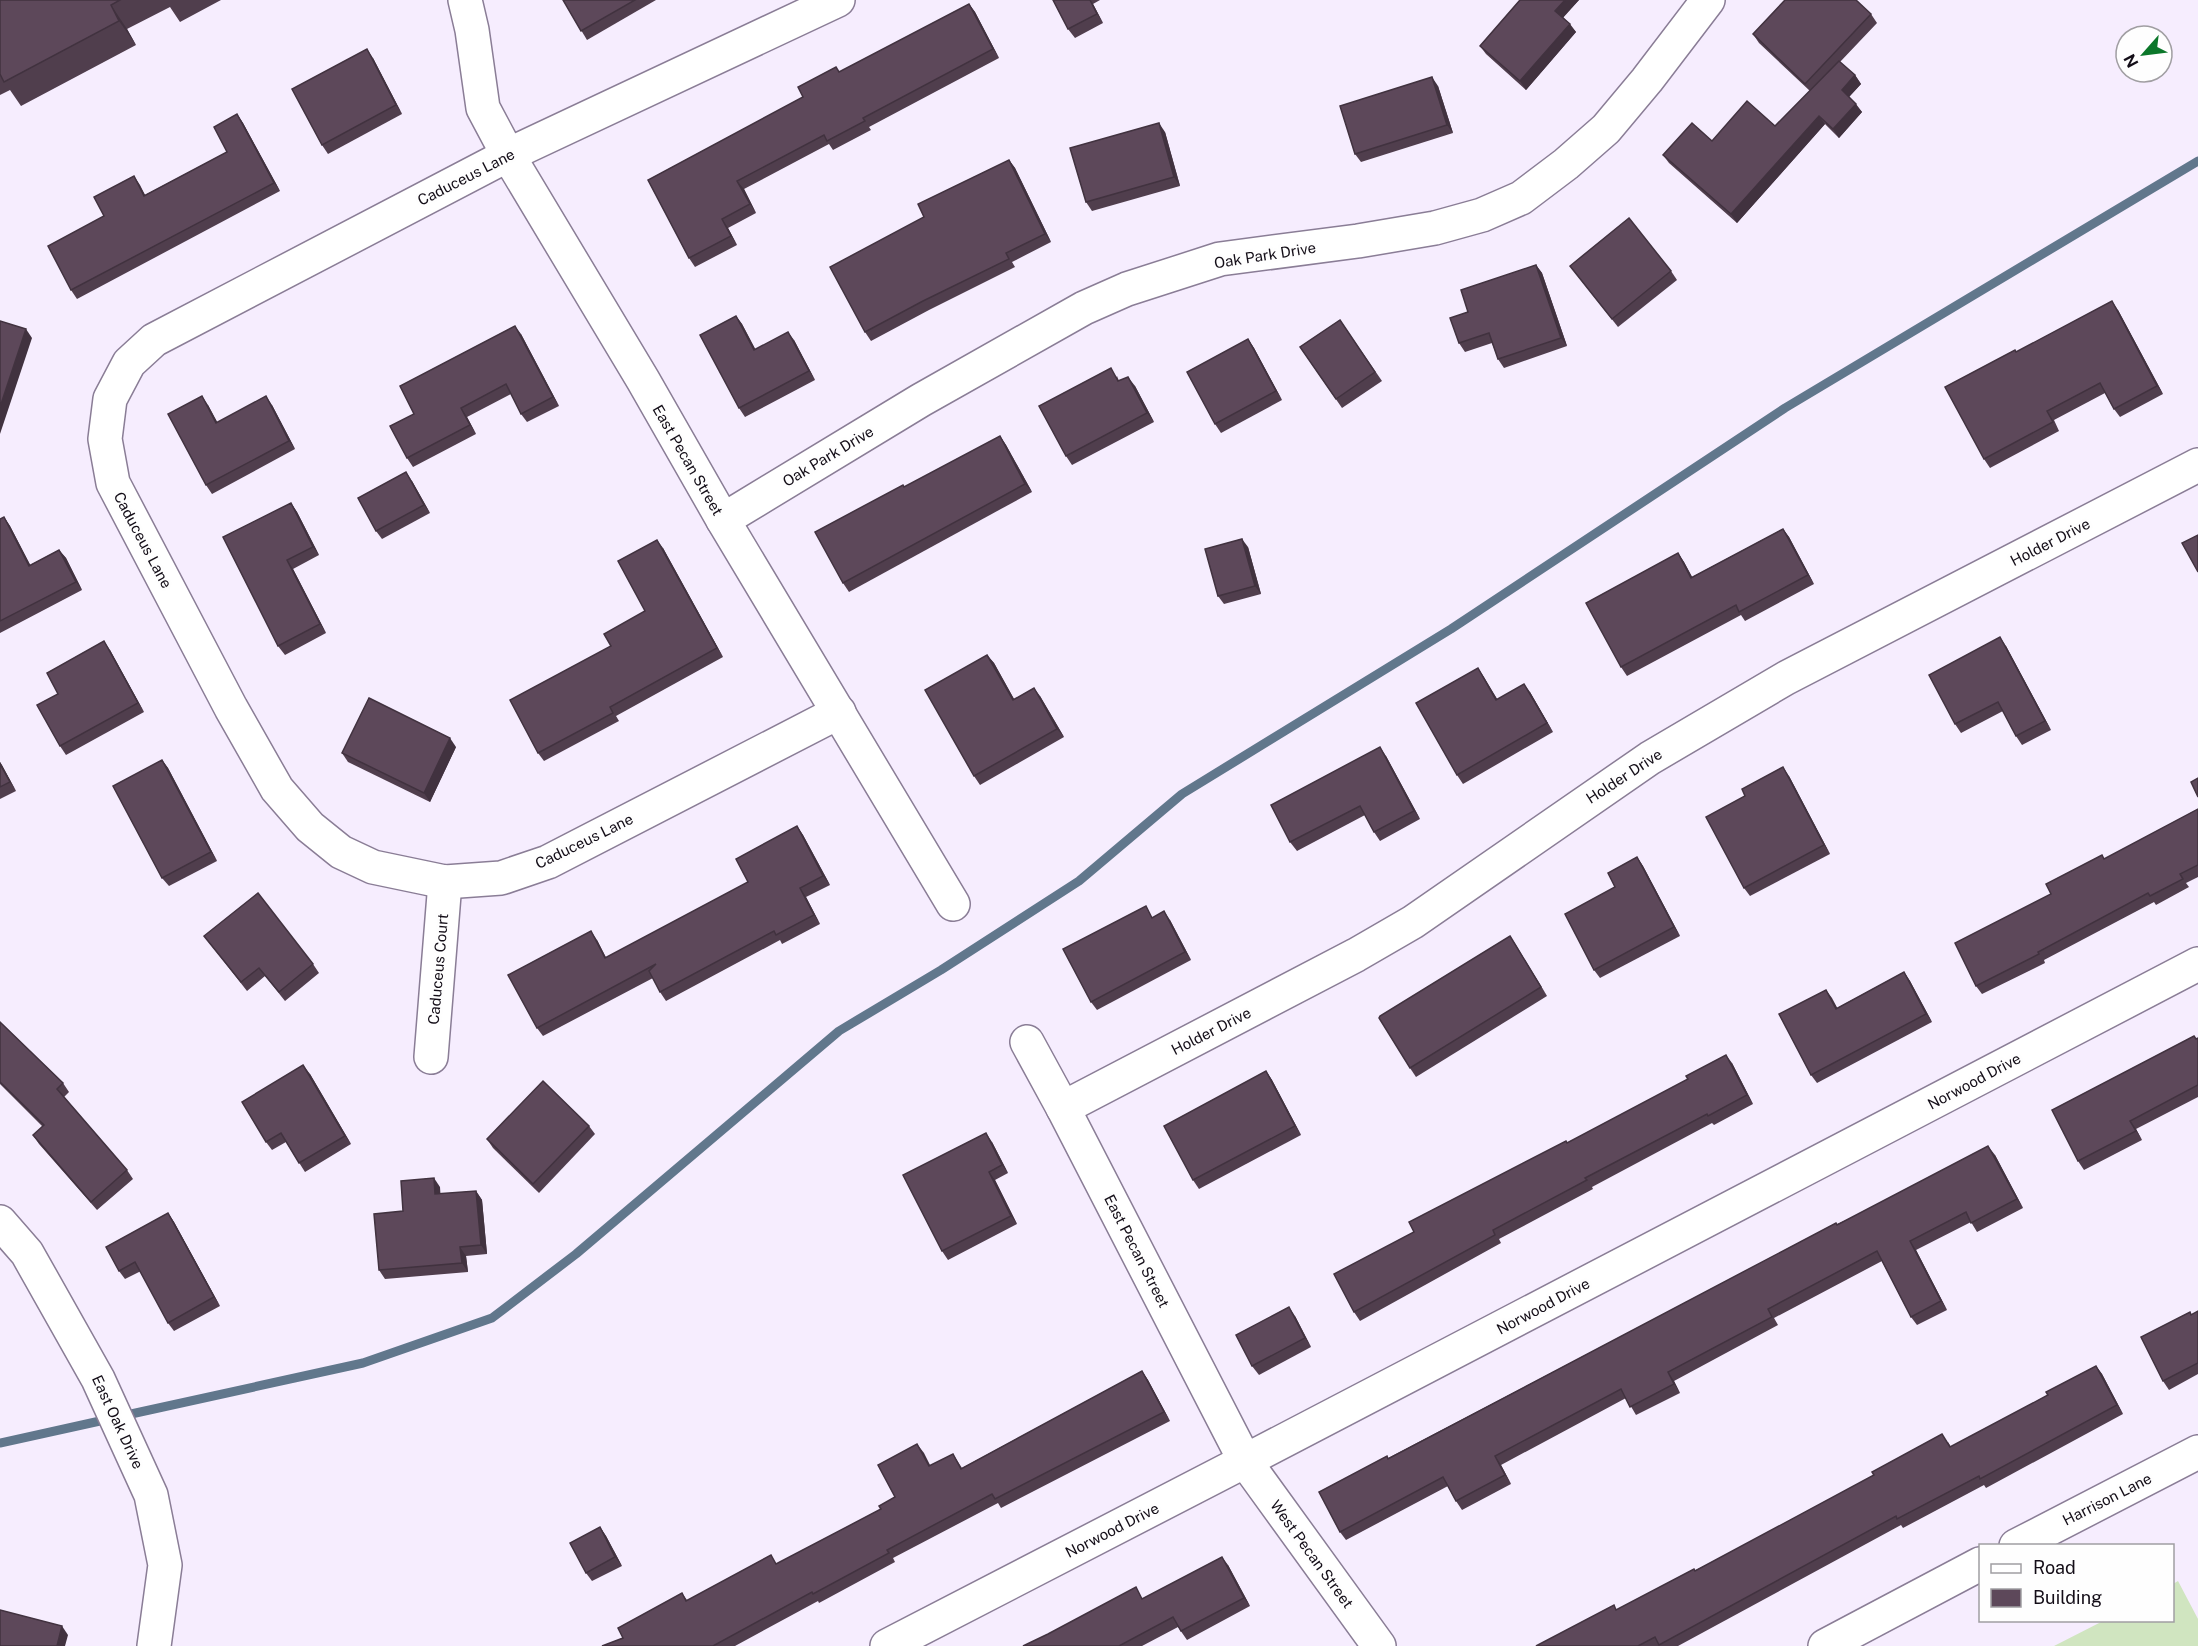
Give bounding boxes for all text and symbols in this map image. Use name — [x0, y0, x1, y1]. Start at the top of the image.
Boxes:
north arrow — [2114, 24, 2174, 84]
text: N — [2120, 51, 2143, 71]
street label: Caduceus Lane — [415, 145, 517, 209]
street label: Oak Park Drive — [1213, 239, 1317, 271]
street label: East Pecan Street — [649, 402, 727, 518]
street label: Oak Park Drive — [780, 422, 876, 490]
street label: Caduceus Lane — [110, 489, 176, 591]
street label: Holder Drive — [2007, 515, 2093, 569]
street label: Holder Drive — [1583, 745, 1665, 807]
street label: Caduceus Lane — [532, 810, 636, 872]
street label: Caduceus Court — [425, 912, 451, 1025]
street label: Holder Drive — [1168, 1004, 1254, 1058]
street label: Norwood Drive — [1925, 1049, 2023, 1113]
street label: East Pecan Street — [1101, 1192, 1173, 1311]
street label: Norwood Drive — [1494, 1274, 1592, 1338]
street label: East Oak Drive — [89, 1372, 147, 1472]
street label: Harrison Lane — [2060, 1469, 2154, 1529]
street label: West Pecan Street — [1267, 1497, 1357, 1611]
street label: Norwood Drive — [1062, 1499, 1162, 1561]
legend — [1979, 1544, 2174, 1622]
text: Road — [2033, 1557, 2076, 1578]
text: Building — [2033, 1587, 2102, 1608]

